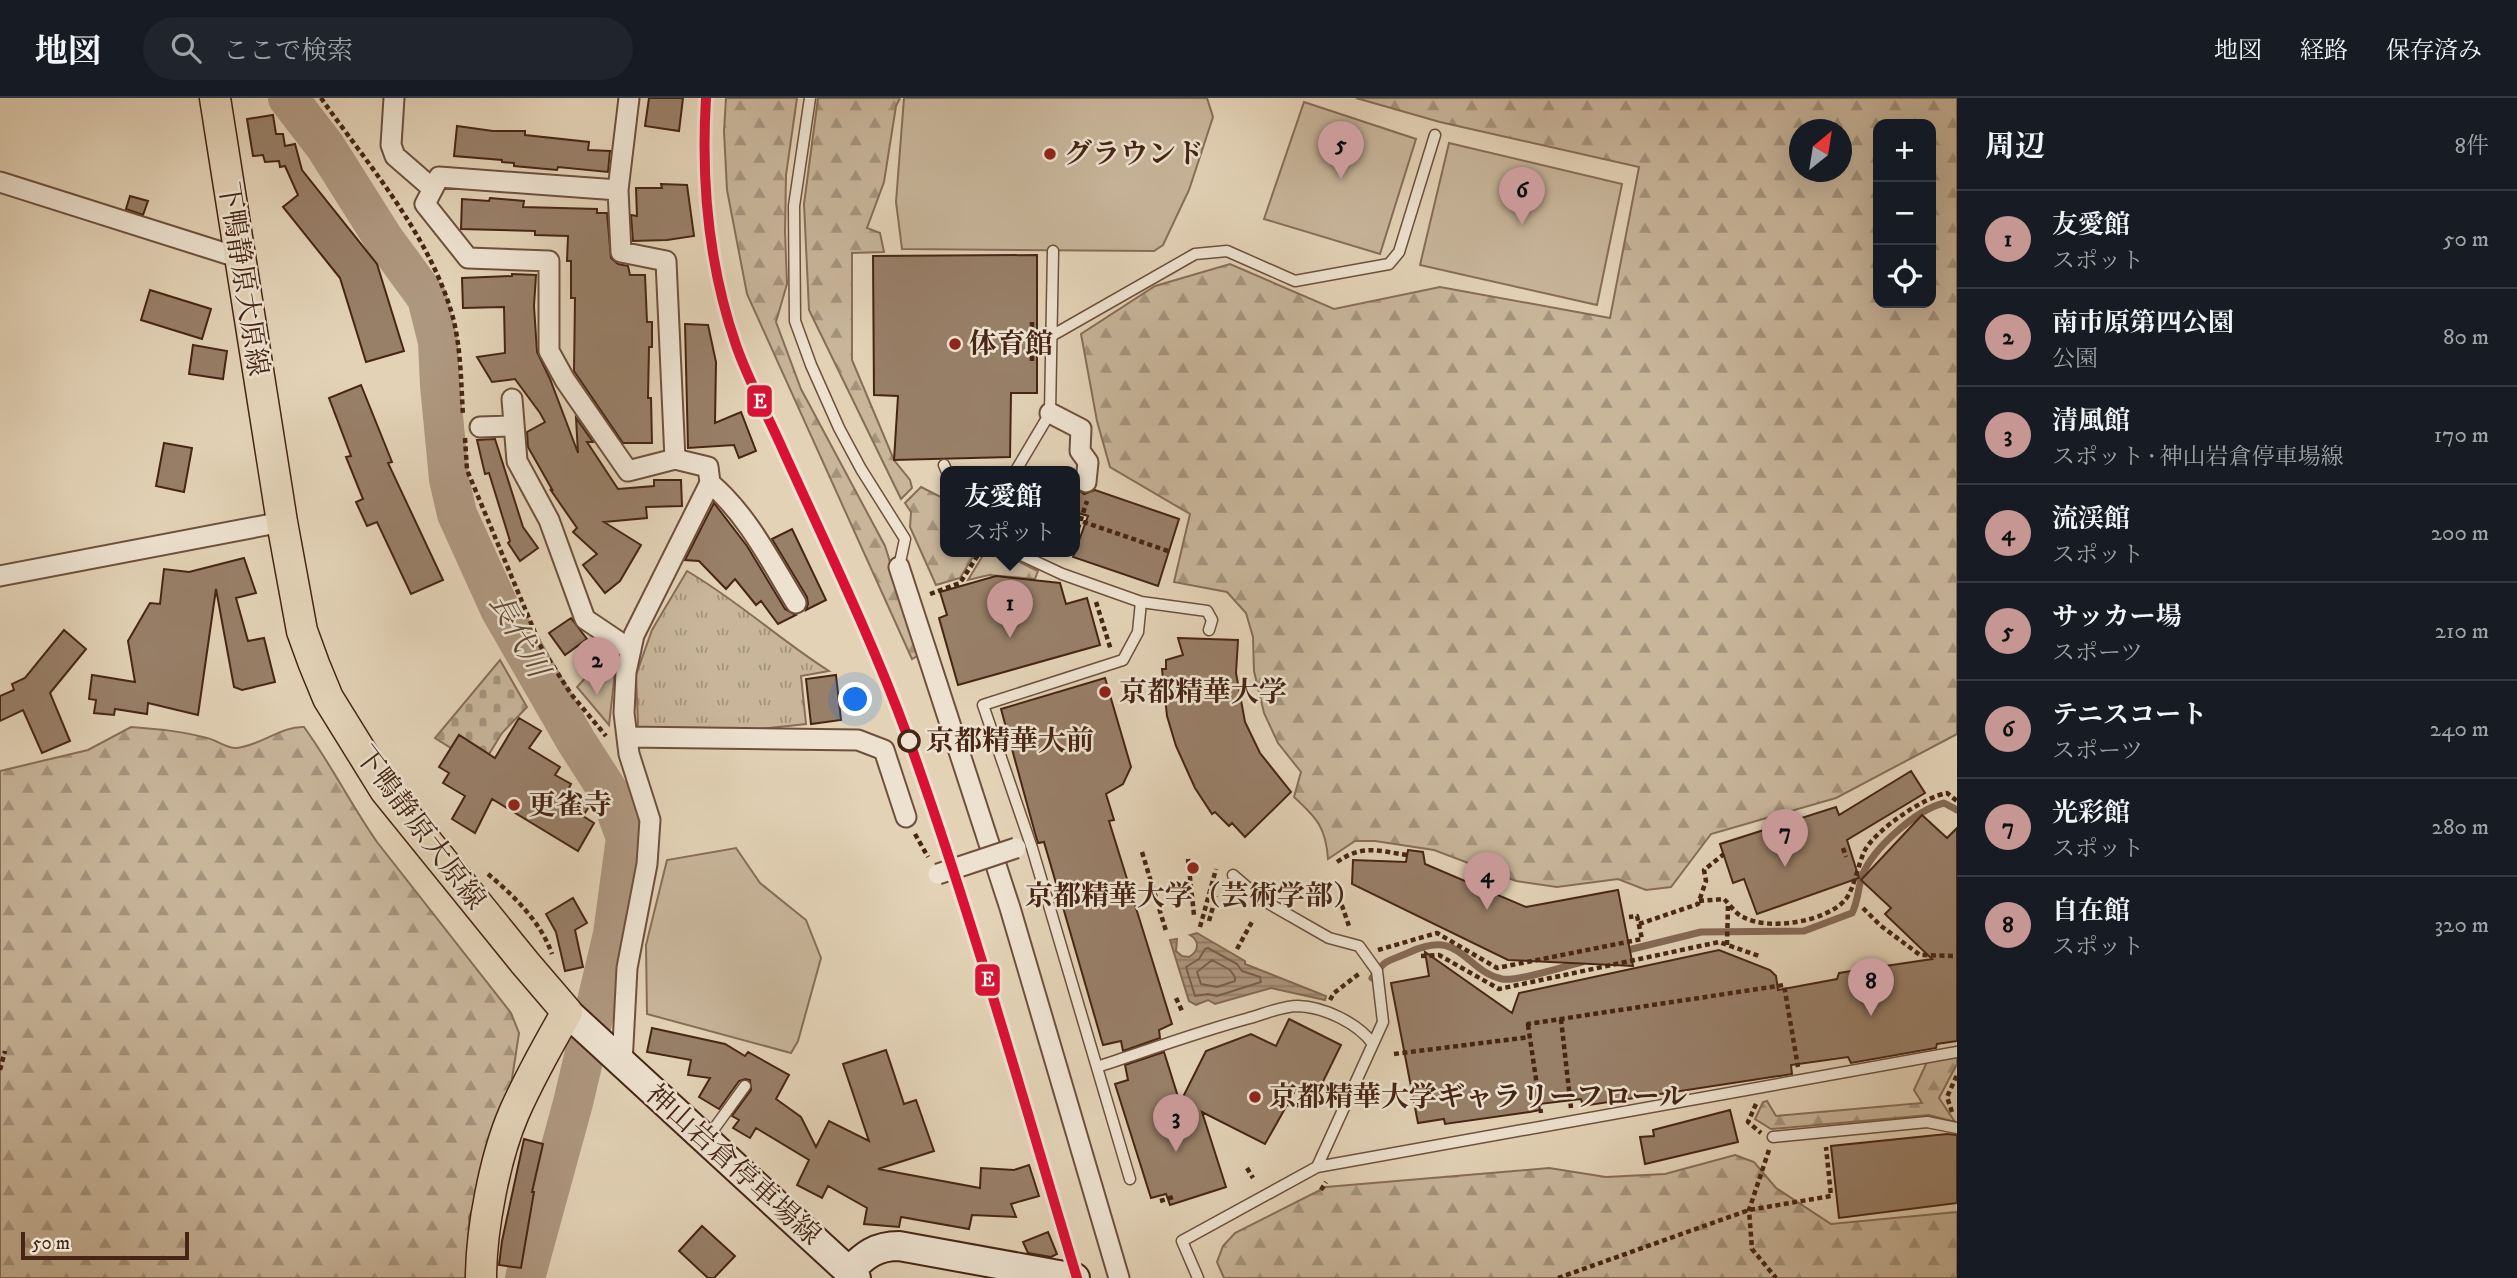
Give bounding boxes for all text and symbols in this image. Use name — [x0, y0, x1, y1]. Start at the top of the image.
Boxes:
search box — [143, 17, 633, 80]
icon: search — [167, 29, 205, 67]
text: 地図 — [35, 32, 101, 73]
text: ここで検索 — [223, 35, 353, 68]
text: 地図 — [2214, 36, 2262, 66]
text: 経路 — [2300, 36, 2348, 66]
text: 保存済み — [2386, 36, 2482, 66]
north arrow — [1789, 119, 1852, 182]
map controls — [1873, 119, 1936, 308]
button: + — [1873, 119, 1936, 182]
pin: 5 — [1318, 121, 1364, 179]
text: 周辺 — [1985, 129, 2045, 166]
text: 8件 — [2454, 132, 2489, 161]
place label: グラウンド — [1064, 137, 1204, 172]
marker: グラウンド — [1042, 146, 1058, 162]
pin: 6 — [1499, 167, 1545, 225]
street label: 下鴨静原大原線 — [210, 179, 276, 379]
button: − — [1873, 182, 1936, 245]
text: 友愛館 — [2052, 209, 2130, 242]
text: 1 — [2004, 225, 2012, 254]
text: 50 m — [2443, 225, 2489, 254]
button: locate — [1873, 245, 1936, 308]
text: スポット — [2052, 247, 2144, 276]
text: 南市原第四公園 — [2052, 307, 2234, 340]
text: 2 — [2002, 323, 2014, 352]
text: 80 m — [2443, 323, 2489, 352]
place label: 体育館 — [969, 327, 1053, 362]
marker: 体育館 — [947, 336, 963, 352]
text: 公園 — [2052, 345, 2098, 374]
line badge: E — [746, 384, 773, 418]
text: E — [753, 391, 767, 414]
text: 清風館 — [2052, 405, 2130, 438]
text: 3 — [2004, 421, 2012, 450]
text: 170 m — [2434, 421, 2489, 450]
text: スポット · 神山岩倉停車場線 — [2052, 443, 2343, 472]
popup — [940, 466, 1080, 557]
text: 友愛館 — [964, 481, 1042, 514]
text: 流渓館 — [2052, 503, 2130, 536]
text: スポット — [964, 519, 1056, 548]
text: 4 — [2001, 519, 2015, 548]
text: 200 m — [2431, 519, 2489, 548]
text: スポット — [2052, 541, 2144, 570]
pin: 1 — [987, 580, 1033, 638]
water label: 長代川 — [480, 588, 557, 687]
text: サッカー場 — [2052, 601, 2181, 634]
text: 5 — [2002, 617, 2014, 646]
text: 210 m — [2435, 617, 2489, 646]
pin: 2 — [574, 637, 620, 695]
text: スポーツ — [2052, 639, 2143, 668]
place label: 京都精華大学 — [1119, 675, 1287, 710]
your location — [838, 682, 872, 716]
marker: 京都精華大学 — [1097, 684, 1113, 700]
text: テニスコート — [2052, 699, 2207, 732]
text: 6 — [2002, 715, 2014, 744]
text: 240 m — [2430, 715, 2489, 744]
place label: 京都精華大前 — [926, 724, 1094, 759]
marker: 京都精華大前 — [898, 730, 920, 752]
text: スポーツ — [2052, 737, 2143, 766]
street label: 下鴨静原大原線 — [347, 739, 493, 917]
place label: 更雀寺 — [528, 788, 612, 823]
marker: 更雀寺 — [506, 797, 522, 813]
text: 光彩館 — [2052, 797, 2130, 830]
pin: 7 — [1762, 809, 1808, 867]
text: 7 — [2002, 813, 2014, 842]
text: 280 m — [2432, 813, 2489, 842]
text: スポット — [2052, 835, 2144, 864]
pin: 4 — [1464, 852, 1510, 910]
marker: 京都精華大学（芸術学部） — [1185, 860, 1201, 876]
place label: 京都精華大学（芸術学部） — [1025, 879, 1361, 914]
text: 自在館 — [2052, 895, 2130, 928]
text: 8 — [2002, 911, 2014, 940]
text: 320 m — [2435, 911, 2489, 940]
text: スポット — [2052, 933, 2144, 962]
pin: 8 — [1848, 958, 1894, 1016]
line badge: E — [974, 963, 1001, 997]
text: E — [981, 969, 995, 992]
street label: 神山岩倉停車場線 — [638, 1077, 828, 1253]
place label: 京都精華大学ギャラリーフロール — [1269, 1080, 1687, 1115]
marker: 京都精華大学ギャラリーフロール — [1247, 1089, 1263, 1105]
pin: 3 — [1153, 1094, 1199, 1152]
scale bar — [21, 1229, 189, 1261]
text: 50 m — [32, 1232, 70, 1255]

